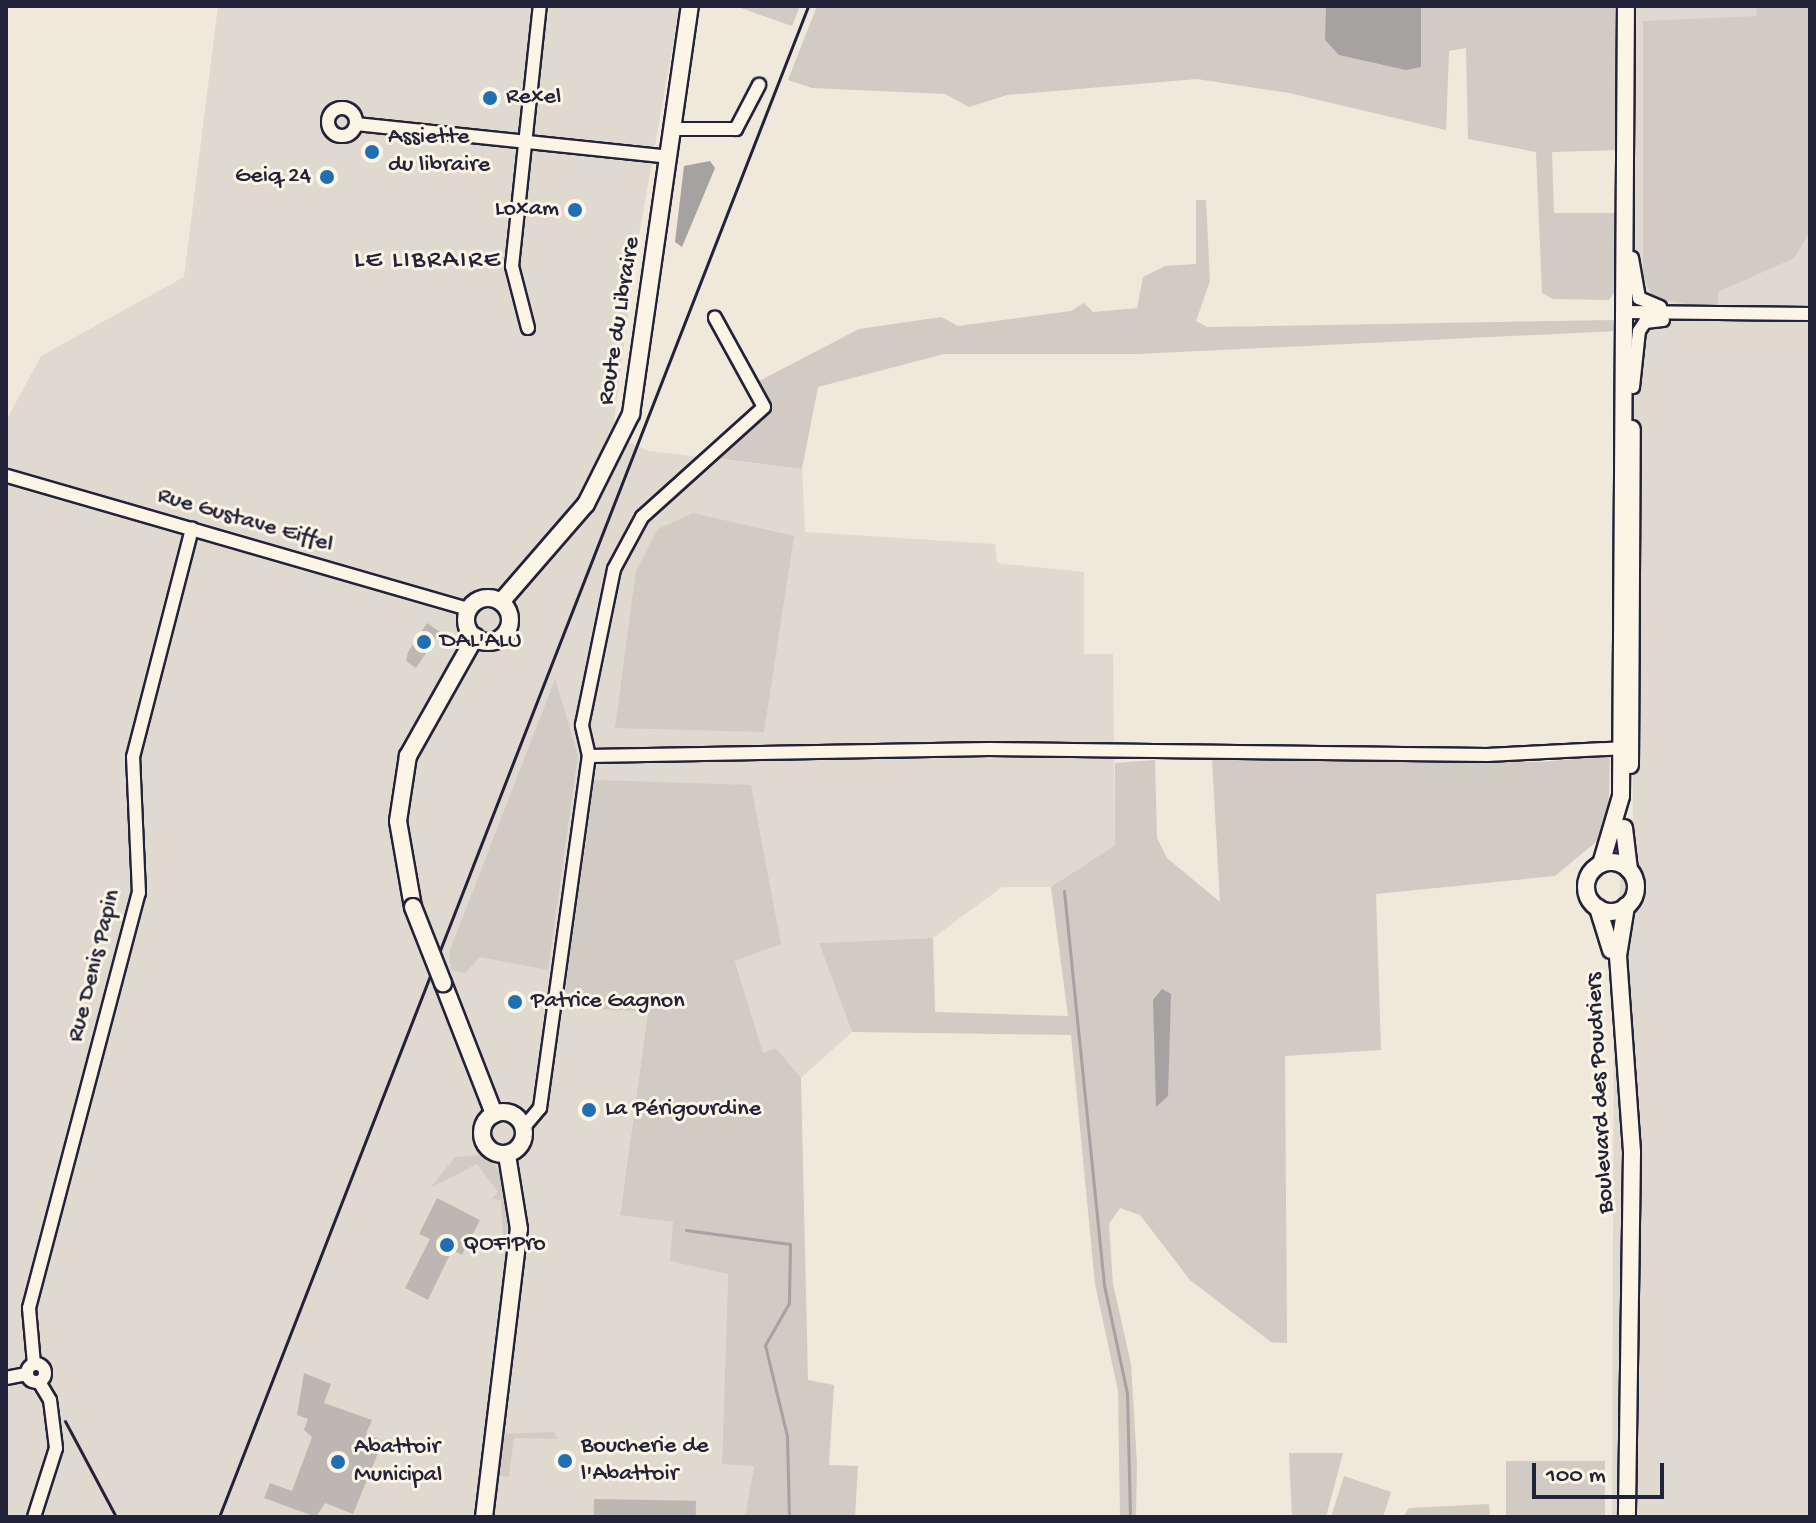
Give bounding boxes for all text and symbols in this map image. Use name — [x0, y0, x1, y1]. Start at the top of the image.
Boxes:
place label: Rexel — [506, 84, 561, 112]
marker: Rexel — [481, 89, 499, 107]
place label: Assiette du libraire — [388, 124, 490, 180]
marker: Assiette du libraire — [363, 143, 381, 161]
place label: Geiq 24 — [235, 163, 311, 191]
marker: Geiq 24 — [318, 168, 336, 186]
place label: Loxam — [495, 196, 559, 224]
marker: Loxam — [566, 201, 584, 219]
street label: Route du Libraire — [593, 235, 647, 407]
district label: LE LIBRAIRE — [354, 246, 502, 278]
street label: Rue Gustave Eiffel — [154, 482, 336, 560]
place label: DAL'ALU — [440, 628, 521, 656]
marker: DAL'ALU — [415, 633, 433, 651]
street label: Rue Denis Papin — [62, 887, 128, 1045]
street label: Boulevard des Poudriers — [1580, 972, 1622, 1214]
place label: Patrice Gagnon — [531, 988, 685, 1016]
marker: Patrice Gagnon — [506, 993, 524, 1011]
place label: La Périgourdine — [605, 1096, 761, 1124]
marker: La Périgourdine — [580, 1101, 598, 1119]
place label: QOFIPro — [463, 1231, 546, 1259]
marker: QOFIPro — [438, 1236, 456, 1254]
place label: Boucherie de l'Abattoir — [581, 1433, 709, 1489]
place label: Abattoir Municipal — [354, 1434, 442, 1490]
scale bar — [1536, 1447, 1668, 1497]
marker: Boucherie de l'Abattoir — [556, 1452, 574, 1470]
marker: Abattoir Municipal — [329, 1453, 347, 1471]
text: 100 m — [1546, 1462, 1606, 1491]

